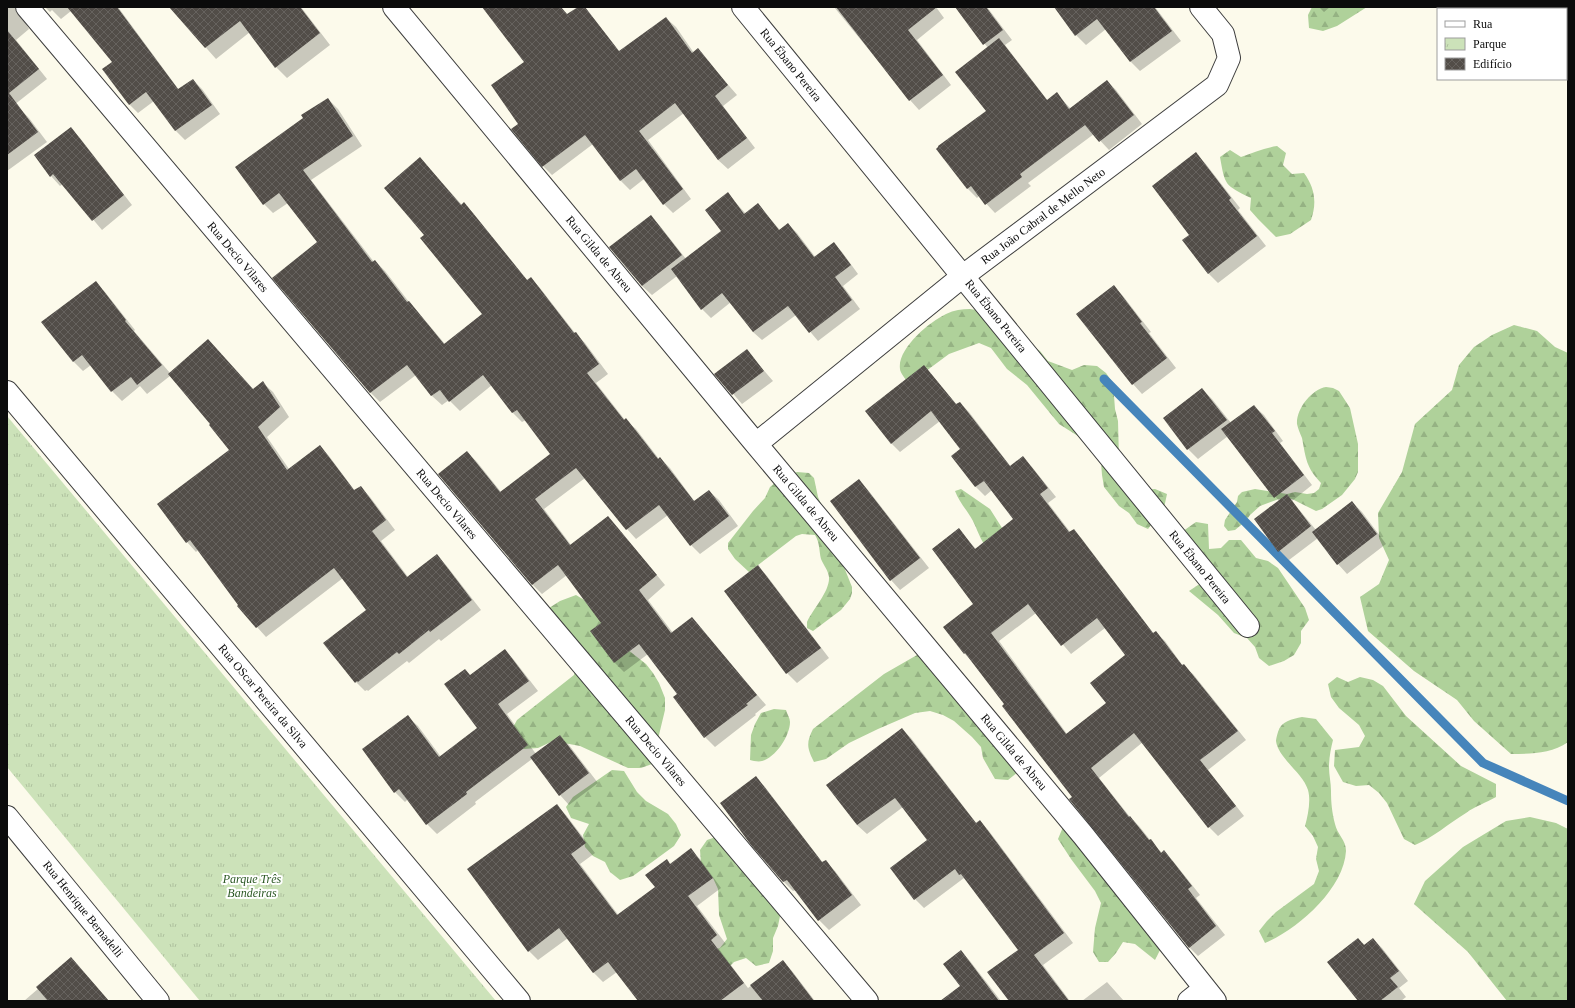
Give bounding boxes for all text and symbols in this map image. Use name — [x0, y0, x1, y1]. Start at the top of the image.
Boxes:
legend — [1437, 8, 1567, 80]
text: Rua — [1473, 17, 1493, 31]
street label: Rua Ébano Pereira — [757, 26, 825, 105]
text: Parque — [1473, 37, 1506, 51]
text: Edifício — [1473, 57, 1512, 71]
street label: Rua João Cabral de Mello Neto — [978, 165, 1108, 267]
street label: Rua Gilda de Abreu — [563, 213, 635, 295]
street label: Rua Decio Vilares — [204, 219, 272, 295]
street label: Rua Ébano Pereira — [962, 277, 1030, 356]
street label: Rua Gilda de Abreu — [770, 462, 842, 544]
street label: Rua Decio Vilares — [413, 466, 481, 542]
street label: Rua Ébano Pereira — [1166, 528, 1234, 607]
street label: Rua OScar Pereira da Silva — [215, 641, 311, 751]
street label: Rua Gilda de Abreu — [978, 711, 1050, 793]
street label: Rua Decio Vilares — [622, 713, 690, 789]
street label: Rua Henrique Bernadelli — [40, 858, 127, 961]
park label: Parque Três Bandeiras — [222, 872, 282, 900]

